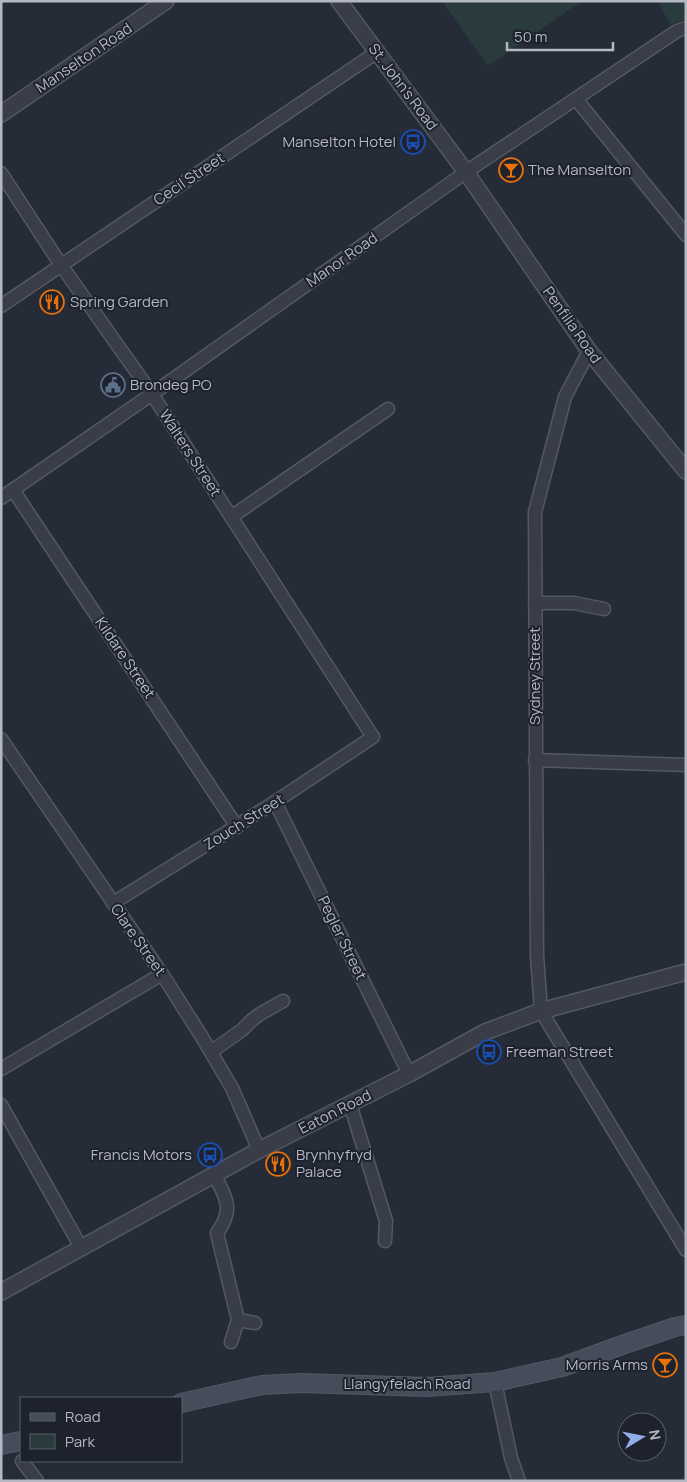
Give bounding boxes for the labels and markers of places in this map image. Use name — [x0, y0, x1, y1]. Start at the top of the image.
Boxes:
bus stop icon: Manselton Hotel — [400, 129, 426, 155]
place label: Manselton Hotel — [282, 131, 396, 152]
bar icon: The Manselton — [498, 157, 524, 183]
place label: The Manselton — [528, 159, 631, 180]
restaurant icon: Spring Garden — [39, 289, 65, 315]
place label: Spring Garden — [70, 291, 168, 312]
public building icon: Brondeg PO — [100, 372, 126, 398]
place label: Brondeg PO — [130, 374, 212, 395]
bus stop icon: Freeman Street — [476, 1039, 502, 1065]
place label: Freeman Street — [506, 1041, 613, 1062]
bus stop icon: Francis Motors — [197, 1142, 223, 1168]
place label: Francis Motors — [91, 1144, 192, 1165]
place label: Brynhyfryd Palace — [296, 1144, 372, 1182]
restaurant icon: Brynhyfryd Palace — [265, 1151, 291, 1177]
bar icon: Morris Arms — [652, 1352, 678, 1378]
place label: Morris Arms — [566, 1354, 648, 1375]

